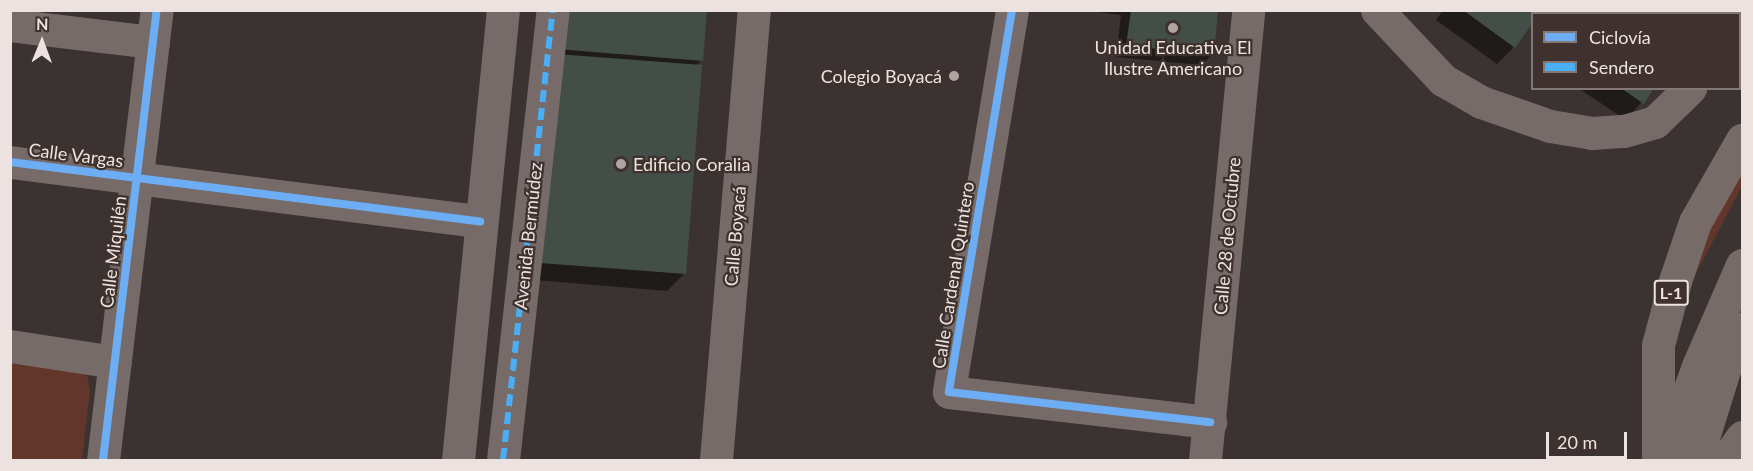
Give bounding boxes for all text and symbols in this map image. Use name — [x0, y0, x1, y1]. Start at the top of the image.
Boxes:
north arrow — [12, 12, 72, 72]
legend — [1531, 12, 1741, 90]
text: N — [36, 14, 49, 33]
marker: Unidad Educativa El Ilustre Americano — [1166, 21, 1180, 35]
text: Ciclovía — [1589, 26, 1651, 48]
place label: Unidad Educativa El Ilustre Americano — [1095, 37, 1251, 80]
text: Sendero — [1589, 56, 1654, 78]
place label: Colegio Boyacá — [821, 65, 942, 87]
marker: Colegio Boyacá — [947, 69, 961, 83]
street label: Calle Vargas — [27, 138, 125, 172]
place label: Edificio Coralia — [633, 153, 750, 175]
street label: Calle 28 de Octubre — [1209, 156, 1245, 316]
marker: Edificio Coralia — [614, 157, 628, 171]
street label: Avenida Bermúdez — [510, 161, 546, 311]
street label: Calle Cardenal Quintero — [928, 180, 978, 370]
street label: Calle Boyacá — [720, 185, 750, 287]
street label: Calle Miquilén — [95, 195, 131, 309]
road number: L-1 — [1653, 280, 1689, 306]
scale bar — [1549, 420, 1630, 458]
text: 20 m — [1557, 431, 1597, 453]

